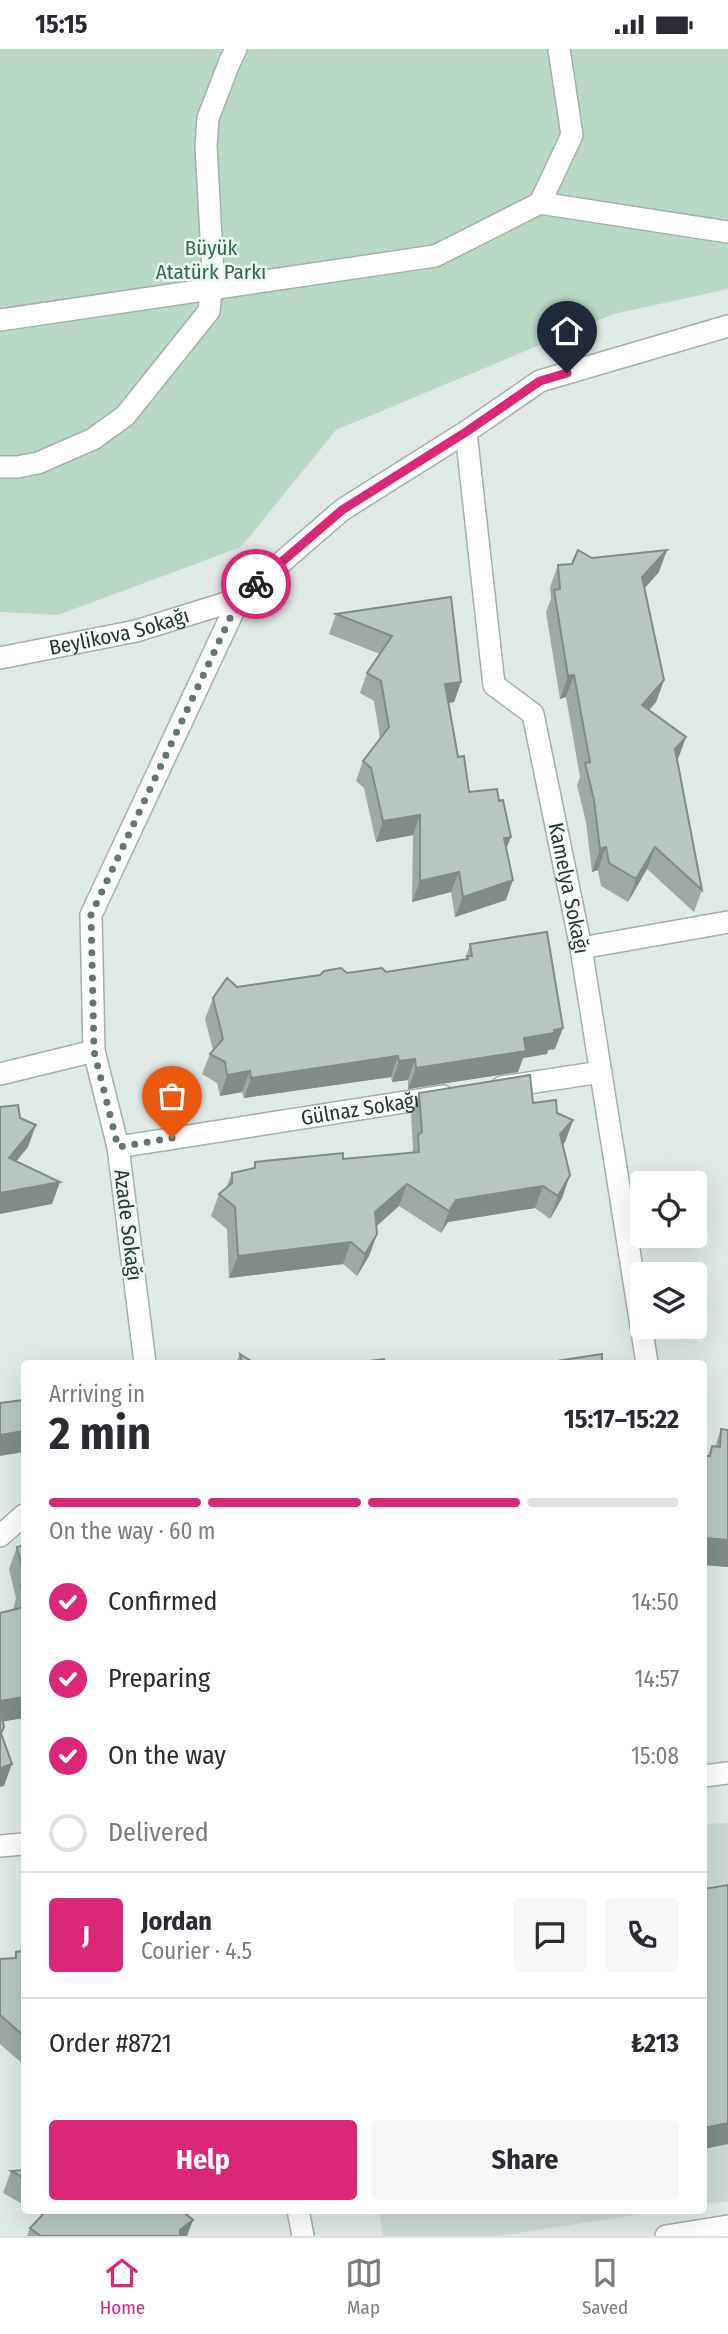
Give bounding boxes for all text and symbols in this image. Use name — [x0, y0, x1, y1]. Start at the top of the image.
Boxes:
text: 15:15 — [35, 9, 88, 40]
park label: Büyük Atatürk Parkı — [156, 235, 266, 285]
pin — [537, 301, 597, 373]
icon: home — [548, 312, 586, 350]
courier — [221, 549, 291, 619]
icon: bike — [237, 565, 275, 603]
street label: Beylikova Sokağı — [47, 602, 192, 661]
street label: Kamelya Sokağı — [543, 820, 595, 956]
pin — [142, 1066, 202, 1138]
icon: bag — [153, 1077, 191, 1115]
street label: Gülnaz Sokağı — [299, 1087, 421, 1131]
street label: Azade Sokağı — [108, 1168, 148, 1282]
map controls — [630, 1171, 707, 1339]
button: locate — [630, 1171, 707, 1248]
button: layers — [630, 1262, 707, 1339]
text: Arriving in — [49, 1380, 145, 1408]
text: 15:17–15:22 — [564, 1404, 679, 1435]
text: 2 min — [49, 1406, 151, 1461]
text: On the way · 60 m — [49, 1517, 216, 1545]
icon: check — [49, 1583, 87, 1621]
text: Confirmed — [108, 1586, 218, 1617]
text: 14:50 — [631, 1588, 679, 1616]
icon: check — [49, 1660, 87, 1698]
text: Preparing — [108, 1663, 210, 1694]
text: 14:57 — [635, 1665, 679, 1693]
icon: check — [49, 1737, 87, 1775]
text: On the way — [108, 1740, 226, 1771]
text: 15:08 — [631, 1742, 679, 1770]
text: Delivered — [108, 1817, 209, 1848]
button: chat — [513, 1898, 587, 1972]
button: phone — [605, 1898, 679, 1972]
text: Jordan — [141, 1906, 212, 1937]
text: J — [82, 1920, 90, 1951]
text: Courier · 4.5 — [141, 1937, 252, 1965]
text: Order #8721 — [49, 2028, 172, 2059]
text: ₺213 — [631, 2028, 679, 2059]
button: Help — [49, 2120, 357, 2200]
button: Share — [371, 2120, 679, 2200]
tab: Home — [100, 2254, 145, 2319]
tab: Map — [345, 2254, 383, 2319]
tab: Saved — [582, 2254, 628, 2319]

